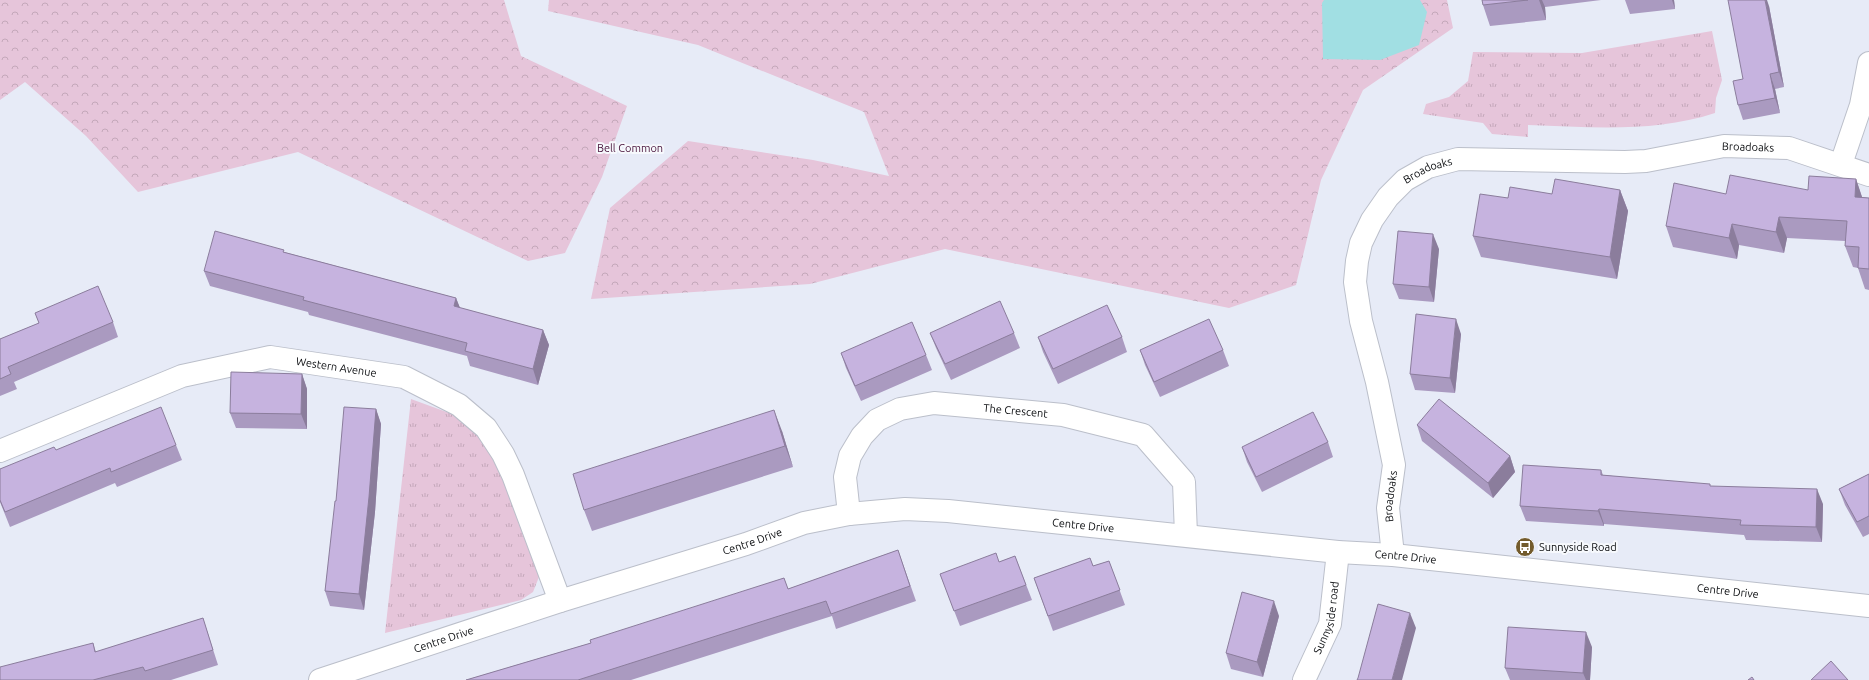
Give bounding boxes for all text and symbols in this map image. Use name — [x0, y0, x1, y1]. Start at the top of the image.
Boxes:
street label: Broadoaks — [1722, 140, 1774, 154]
park label: Bell Common — [597, 142, 663, 154]
street label: Broadoaks — [1401, 155, 1454, 186]
street label: Western Avenue — [295, 355, 378, 379]
street label: The Crescent — [983, 402, 1049, 420]
street label: Broadoaks — [1382, 470, 1399, 523]
street label: Centre Drive — [1052, 516, 1115, 534]
street label: Centre Drive — [721, 525, 784, 557]
bus stop icon: Sunnyside Road — [1514, 536, 1536, 558]
place label: Sunnyside Road — [1539, 541, 1617, 553]
street label: Centre Drive — [1374, 548, 1437, 566]
street label: Sunnyside road — [1311, 581, 1341, 656]
street label: Centre Drive — [1696, 582, 1759, 600]
street label: Centre Drive — [412, 624, 475, 655]

